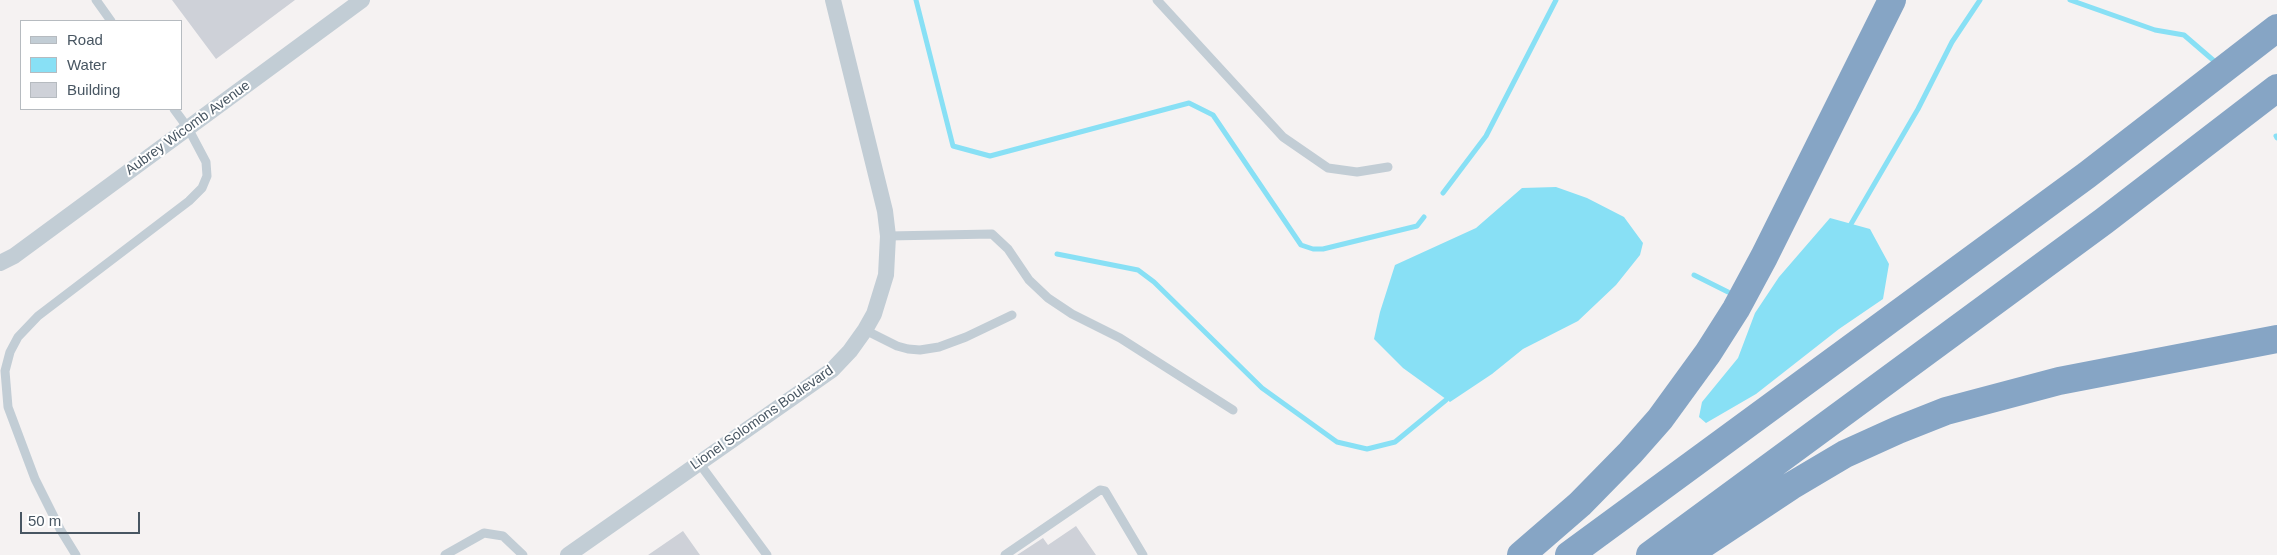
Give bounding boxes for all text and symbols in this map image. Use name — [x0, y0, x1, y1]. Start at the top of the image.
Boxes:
legend — [20, 20, 182, 110]
text: Road — [67, 31, 103, 48]
text: Water — [67, 56, 106, 73]
street label: Aubrey Wicomb Avenue — [122, 77, 254, 179]
text: Building — [67, 81, 120, 98]
street label: Lionel Solomons Boulevard — [687, 362, 837, 474]
scale bar — [22, 502, 142, 534]
text: 50 m — [28, 512, 61, 529]

